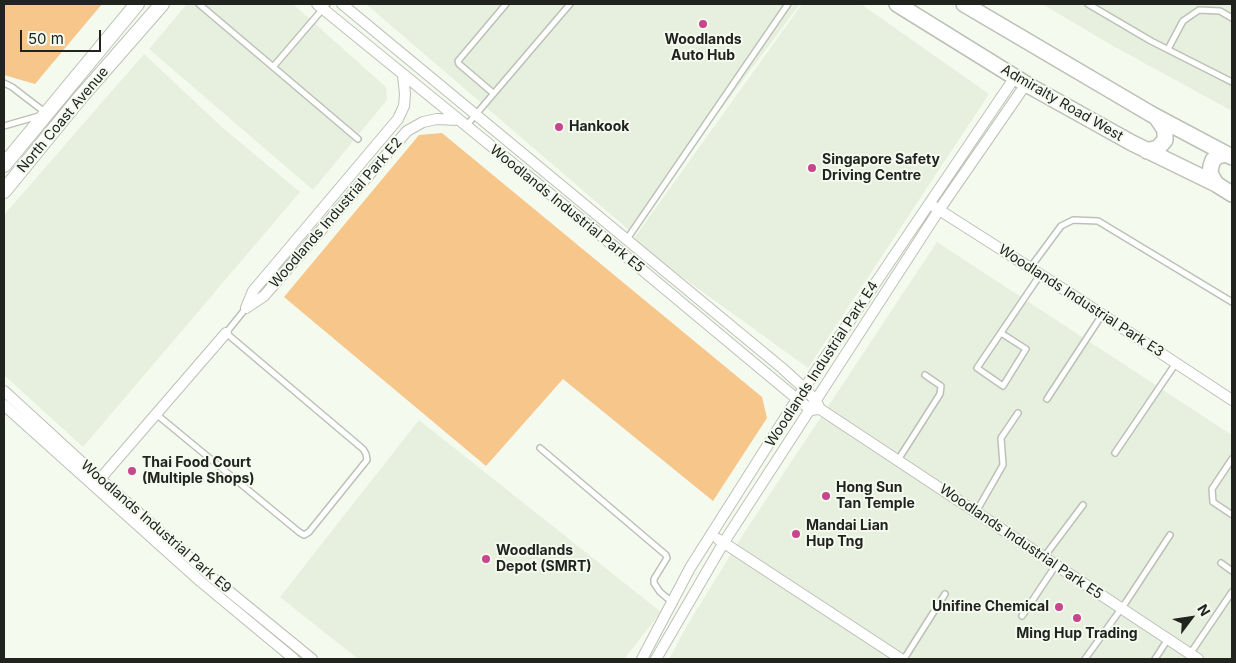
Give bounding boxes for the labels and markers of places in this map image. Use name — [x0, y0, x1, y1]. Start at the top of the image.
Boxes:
marker: Woodlands Auto Hub — [697, 18, 709, 30]
place label: Woodlands Auto Hub — [664, 32, 742, 64]
place label: Hankook — [569, 119, 629, 135]
marker: Hankook — [553, 121, 565, 133]
place label: Singapore Safety Driving Centre — [822, 152, 940, 184]
marker: Singapore Safety Driving Centre — [806, 162, 818, 174]
place label: Thai Food Court (Multiple Shops) — [142, 455, 255, 488]
marker: Thai Food Court (Multiple Shops) — [126, 465, 138, 477]
place label: Hong Sun Tan Temple — [836, 480, 915, 512]
marker: Hong Sun Tan Temple — [820, 490, 832, 502]
place label: Mandai Lian Hup Tng — [806, 518, 889, 550]
marker: Mandai Lian Hup Tng — [790, 528, 802, 540]
place label: Woodlands Depot (SMRT) — [496, 543, 592, 576]
marker: Woodlands Depot (SMRT) — [480, 553, 492, 565]
place label: Unifine Chemical — [932, 599, 1049, 615]
marker: Unifine Chemical — [1053, 601, 1065, 613]
marker: Ming Hup Trading — [1071, 612, 1083, 624]
place label: Ming Hup Trading — [1016, 626, 1138, 642]

